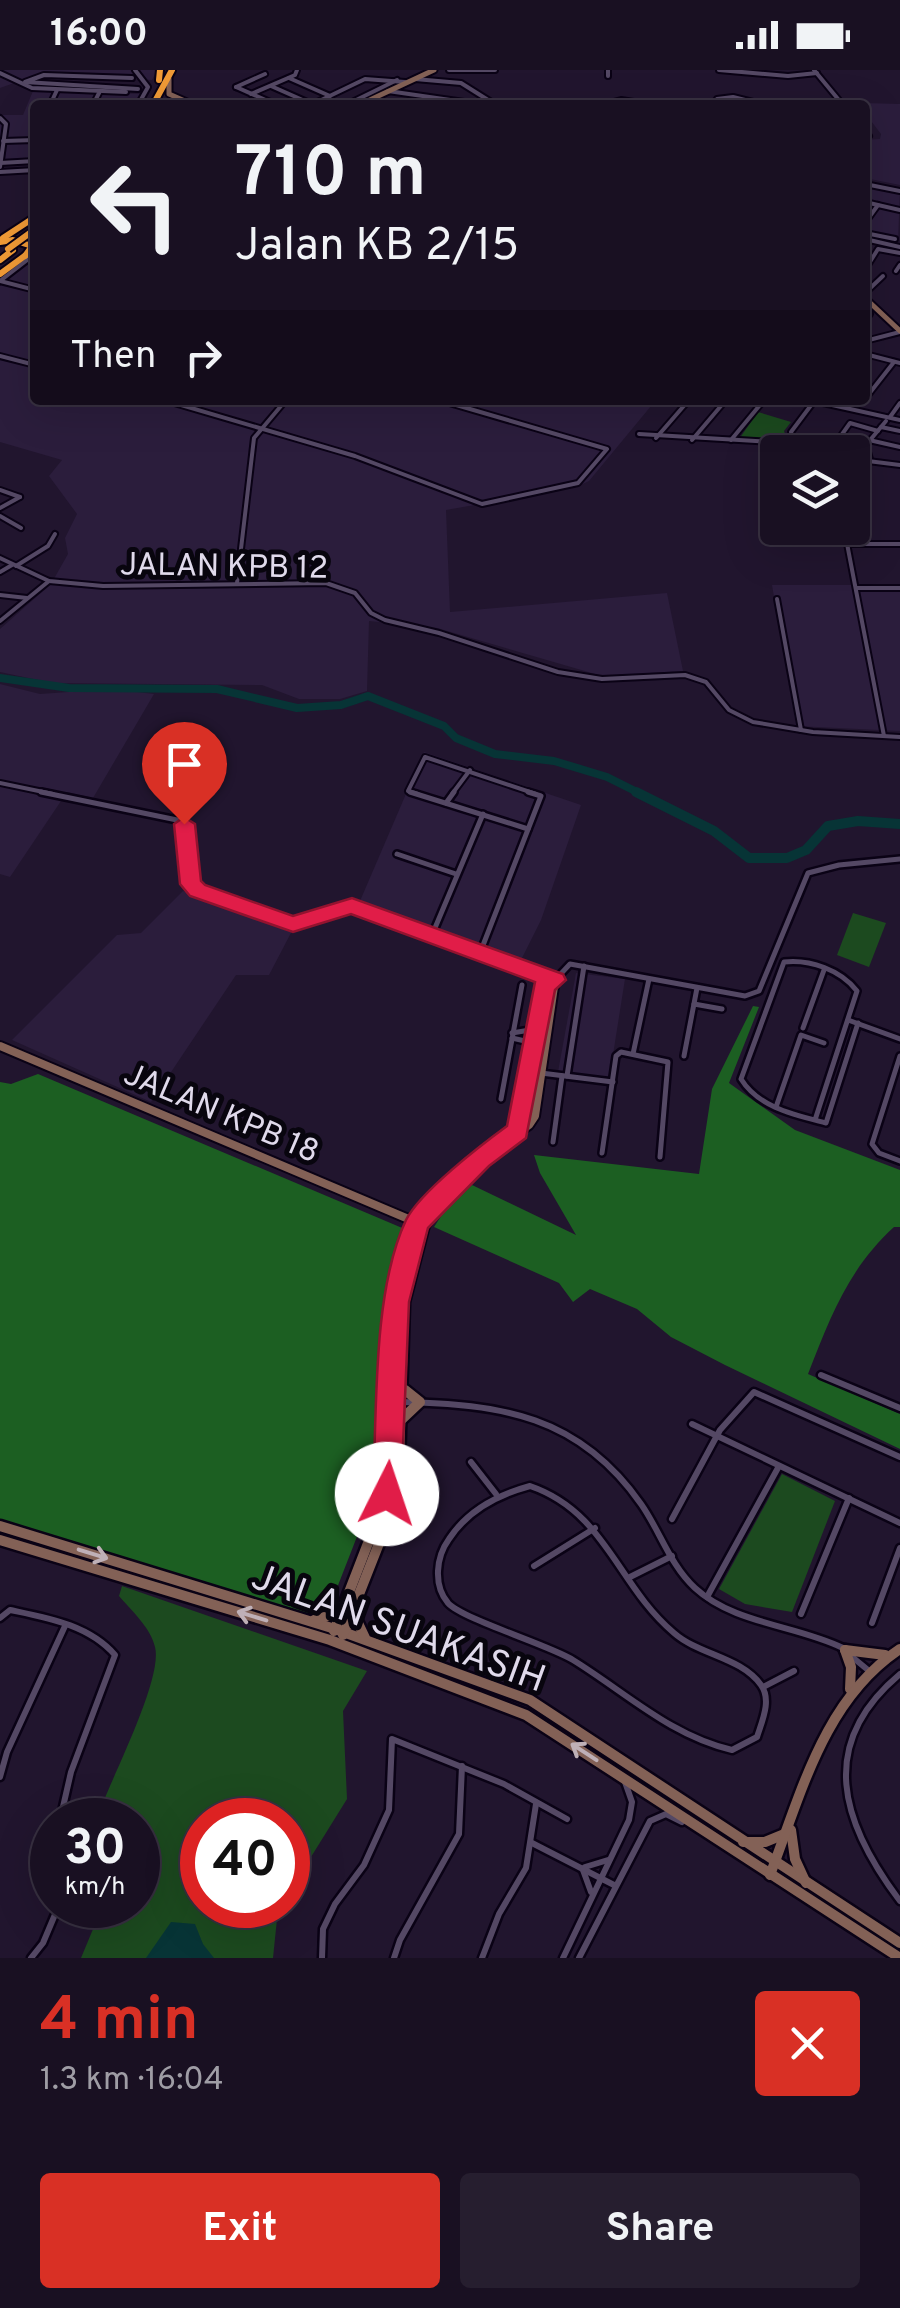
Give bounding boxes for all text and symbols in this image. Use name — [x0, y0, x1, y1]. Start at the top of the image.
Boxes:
text: 16:00 — [50, 11, 148, 60]
text: 710 m — [235, 132, 427, 221]
icon: left — [70, 140, 200, 270]
text: Jalan KB 2/15 — [235, 219, 519, 276]
icon: right — [176, 330, 231, 385]
text: Then — [70, 333, 156, 382]
map controls — [760, 435, 870, 545]
button: layers — [760, 435, 870, 545]
street label: JALAN KPB 12 — [119, 546, 328, 590]
pin — [142, 722, 227, 825]
icon: arrive — [157, 737, 212, 792]
street label: JALAN KPB 18 — [117, 1056, 325, 1174]
position arrow — [335, 1442, 439, 1546]
one-way arrow — [77, 1546, 108, 1564]
street label: JALAN SUAKASIH — [244, 1554, 552, 1706]
one-way arrow — [237, 1606, 268, 1624]
one-way arrow — [570, 1742, 598, 1763]
speed limit sign: 40 — [180, 1798, 310, 1928]
text: 30 — [64, 1819, 126, 1882]
text: km/h — [65, 1872, 125, 1904]
text: 4 min — [40, 1985, 199, 2061]
button: close — [755, 1991, 860, 2096]
text: 1.3 km · 16:04 — [40, 2061, 224, 2101]
button: Exit — [40, 2173, 440, 2288]
button: Share — [460, 2173, 860, 2288]

